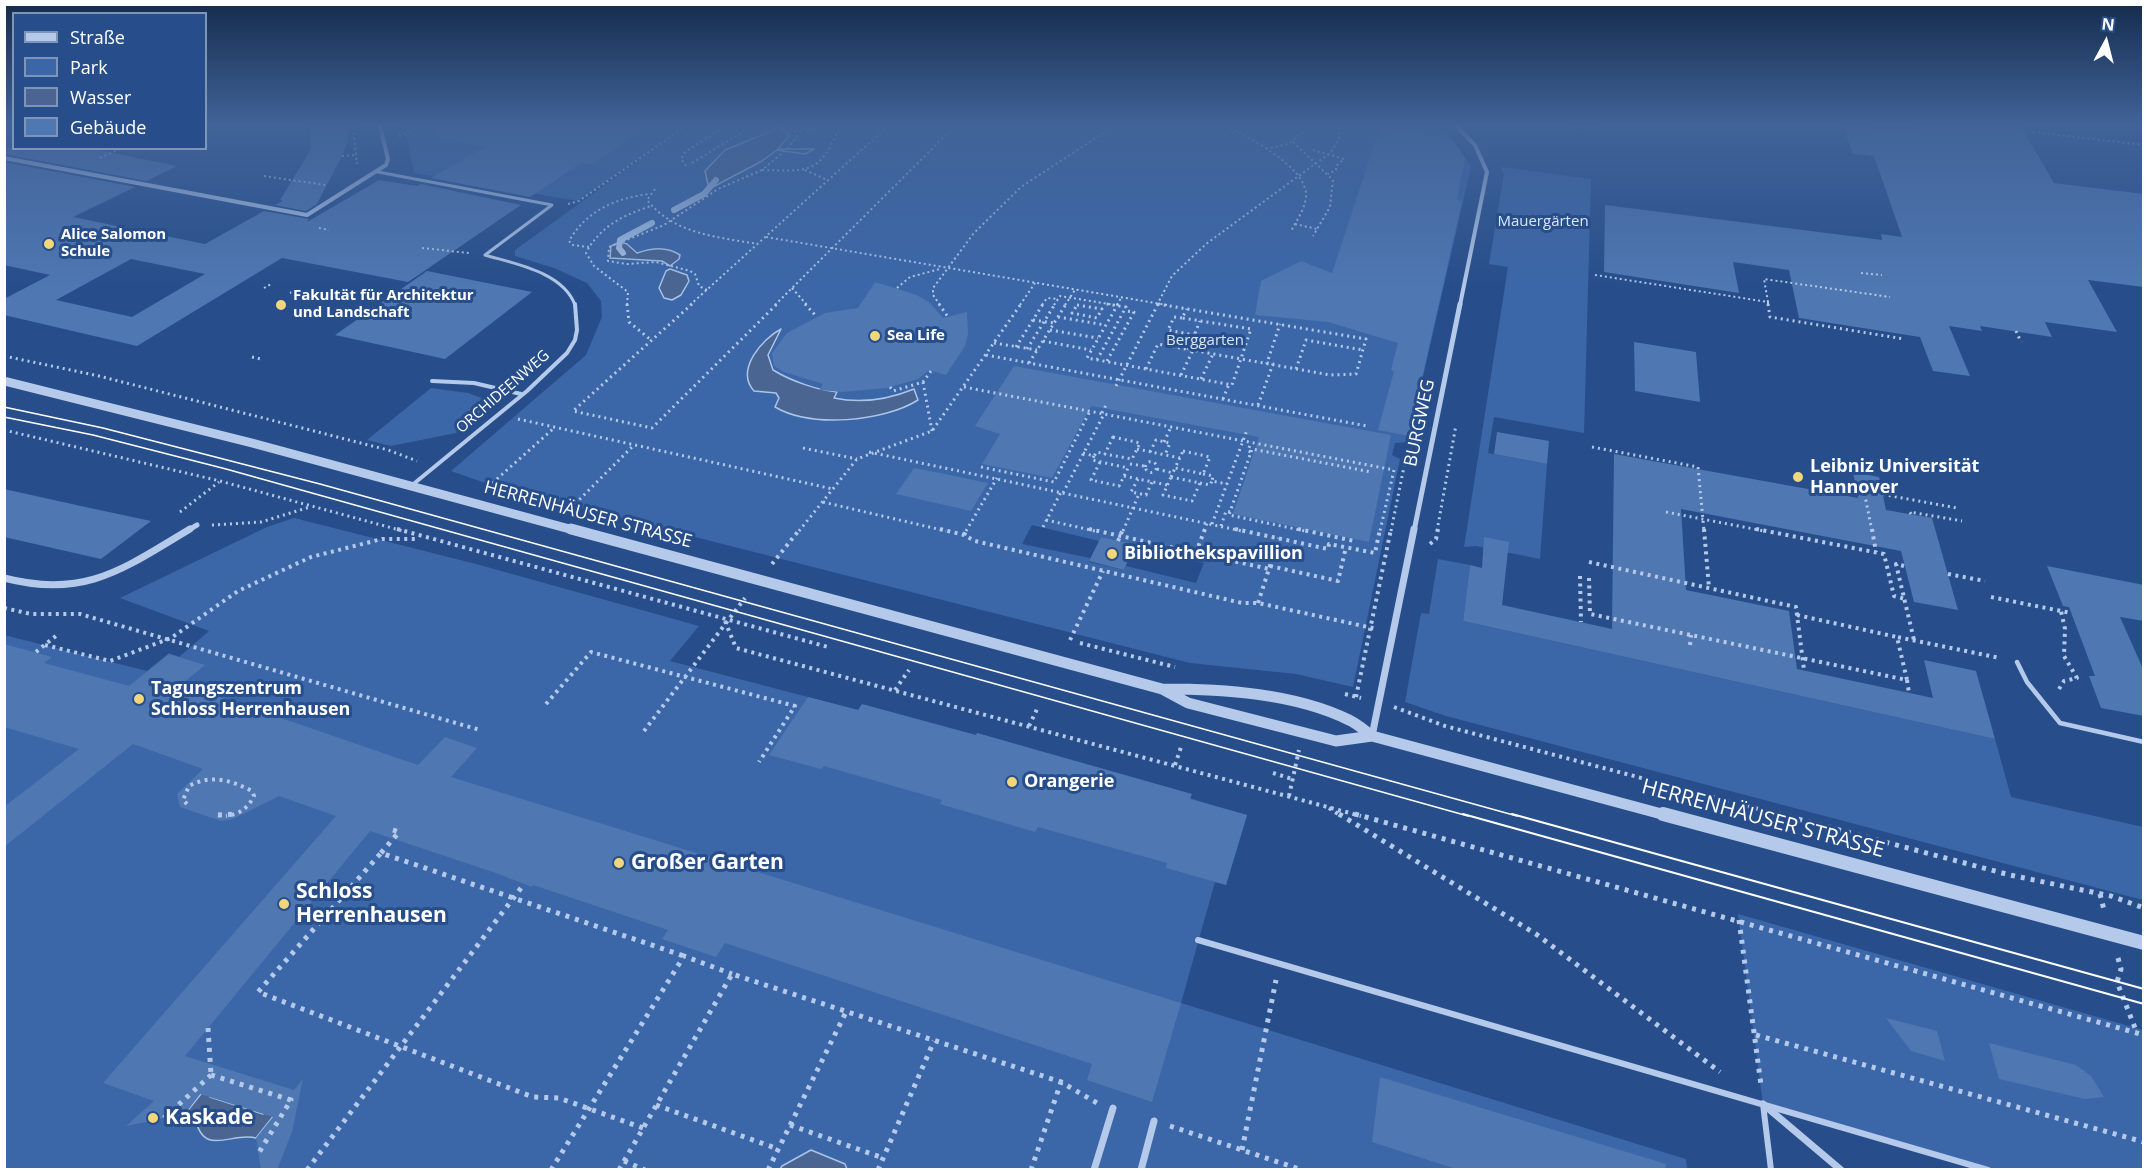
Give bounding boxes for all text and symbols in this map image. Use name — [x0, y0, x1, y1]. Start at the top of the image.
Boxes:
legend — [12, 12, 207, 150]
north arrow — [2076, 12, 2136, 72]
text: N — [2100, 12, 2116, 36]
text: Straße — [70, 25, 125, 49]
text: Park — [70, 55, 108, 79]
text: Wasser — [70, 85, 131, 109]
text: Gebäude — [70, 115, 146, 139]
park label: Mauergärten — [1497, 213, 1589, 231]
place label: Alice Salomon Schule — [61, 226, 166, 261]
marker: Alice Salomon Schule — [42, 237, 56, 251]
place label: Fakultät für Architektur und Landschaft — [293, 287, 474, 322]
marker: Fakultät für Architektur und Landschaft — [274, 298, 288, 312]
place label: Sea Life — [887, 327, 945, 345]
marker: Sea Life — [868, 329, 882, 343]
park label: Berggarten — [1166, 332, 1244, 350]
street label: ORCHIDEENWEG — [453, 347, 553, 437]
street label: BURGWEG — [1400, 377, 1440, 469]
place label: Leibniz Universität Hannover — [1810, 456, 1979, 498]
marker: Leibniz Universität Hannover — [1791, 470, 1805, 484]
street label: HERRENHÄUSER STRASSE — [482, 477, 694, 553]
place label: Bibliothekspavillion — [1124, 543, 1303, 565]
marker: Bibliothekspavillion — [1105, 547, 1119, 561]
place label: Tagungszentrum Schloss Herrenhausen — [151, 678, 350, 720]
marker: Tagungszentrum Schloss Herrenhausen — [132, 692, 146, 706]
place label: Orangerie — [1024, 771, 1114, 793]
street label: HERRENHÄUSER STRASSE — [1639, 774, 1887, 864]
marker: Orangerie — [1005, 775, 1019, 789]
place label: Großer Garten — [631, 850, 784, 876]
marker: Großer Garten — [612, 856, 626, 870]
place label: Schloss Herrenhausen — [296, 879, 447, 929]
marker: Schloss Herrenhausen — [277, 897, 291, 911]
place label: Kaskade — [165, 1105, 253, 1131]
marker: Kaskade — [146, 1111, 160, 1125]

